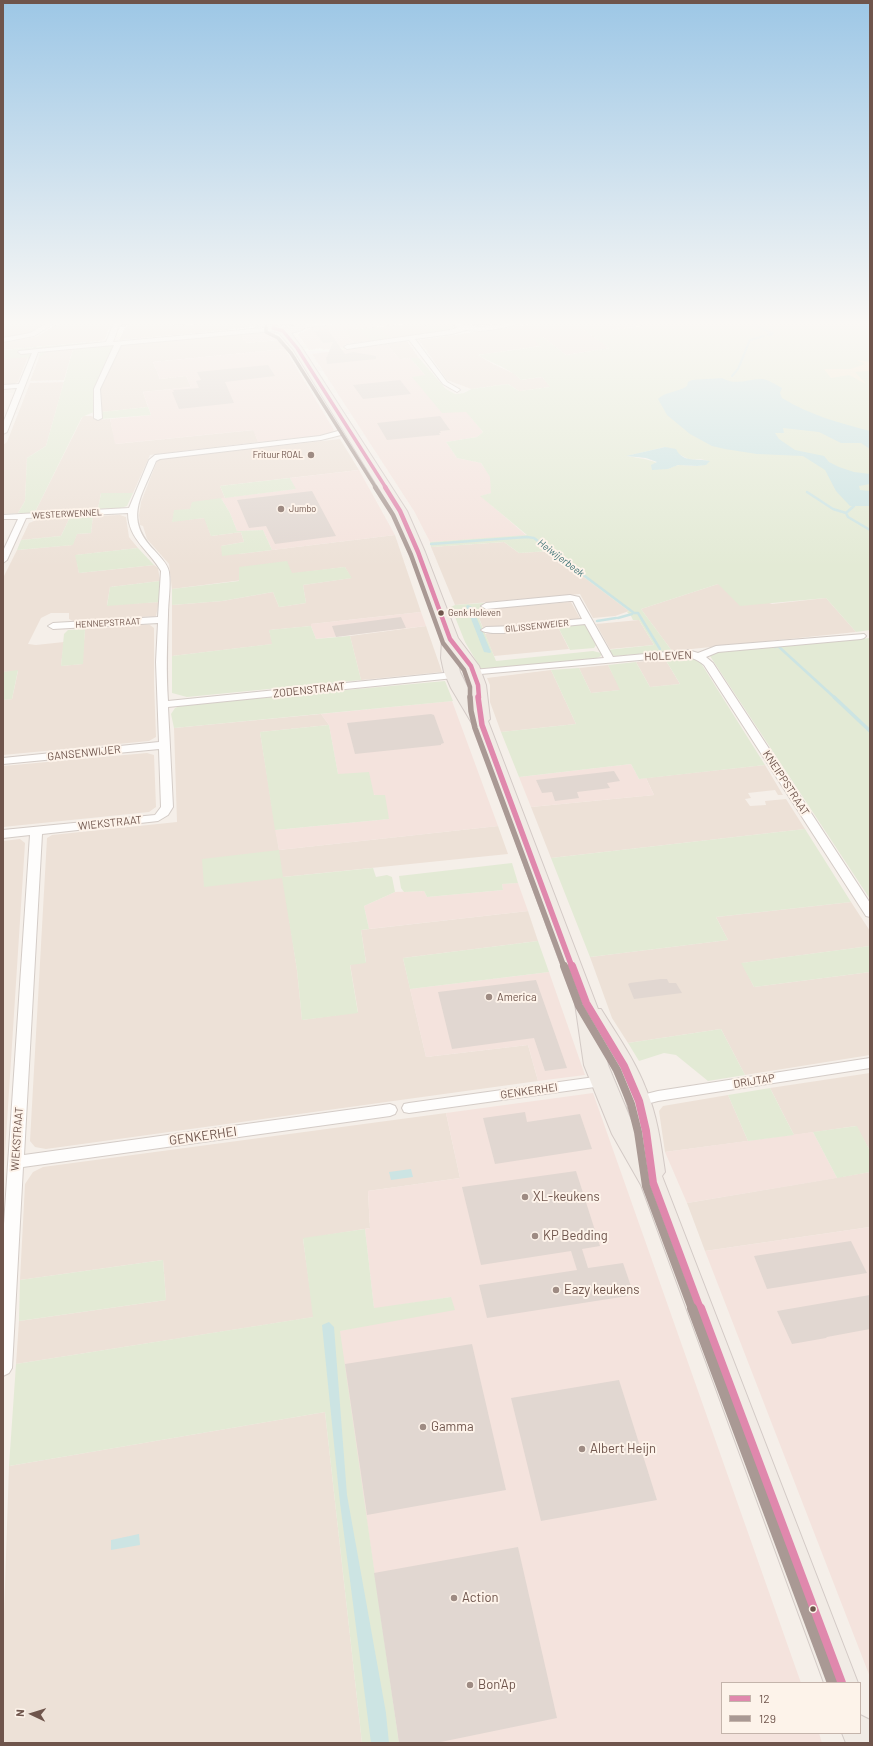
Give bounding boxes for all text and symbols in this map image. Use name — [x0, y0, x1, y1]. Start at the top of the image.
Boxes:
place label: Frituur ROAL — [253, 450, 303, 460]
marker: Frituur ROAL — [306, 450, 316, 460]
marker: Jumbo — [276, 504, 286, 514]
place label: Jumbo — [289, 504, 316, 514]
street label: WESTERWENNEL — [32, 507, 102, 521]
water label: Heiwijerbeek — [535, 537, 587, 579]
marker: Genk Holeven — [436, 608, 446, 618]
place label: Genk Holeven — [448, 608, 501, 618]
street label: HENNEPSTRAAT — [75, 616, 141, 630]
street label: GILISSENWEIER — [505, 617, 569, 635]
street label: HOLEVEN — [644, 649, 692, 663]
street label: ZODENSTRAAT — [272, 680, 346, 700]
street label: GANSENWIJER — [47, 743, 121, 763]
street label: KNEIPPSTRAAT — [760, 748, 812, 818]
street label: WIEKSTRAAT — [77, 813, 143, 833]
place label: America — [497, 990, 537, 1004]
marker: America — [484, 992, 494, 1002]
street label: DRIJTAP — [732, 1071, 776, 1091]
street label: GENKERHEI — [500, 1080, 558, 1102]
street label: WIEKSTRAAT — [8, 1106, 26, 1172]
street label: GENKERHEI — [168, 1124, 238, 1148]
place label: XL-keukens — [533, 1189, 600, 1205]
marker: XL-keukens — [520, 1192, 530, 1202]
place label: KP Bedding — [543, 1228, 608, 1244]
marker: KP Bedding — [530, 1231, 540, 1241]
place label: Eazy keukens — [564, 1282, 640, 1298]
marker: Eazy keukens — [551, 1285, 561, 1295]
place label: Gamma — [431, 1419, 474, 1435]
marker: Gamma — [418, 1422, 428, 1432]
place label: Albert Heijn — [590, 1441, 656, 1457]
marker: Albert Heijn — [577, 1444, 587, 1454]
place label: Action — [462, 1590, 499, 1606]
marker: Action — [449, 1593, 459, 1603]
unlabelled marker — [808, 1604, 818, 1614]
place label: Bon'Ap — [478, 1677, 516, 1693]
marker: Bon'Ap — [465, 1680, 475, 1690]
legend — [721, 1682, 861, 1734]
text: 12 — [759, 1691, 770, 1705]
north arrow — [12, 1694, 52, 1734]
text: N — [13, 1709, 26, 1717]
text: 129 — [759, 1711, 776, 1725]

